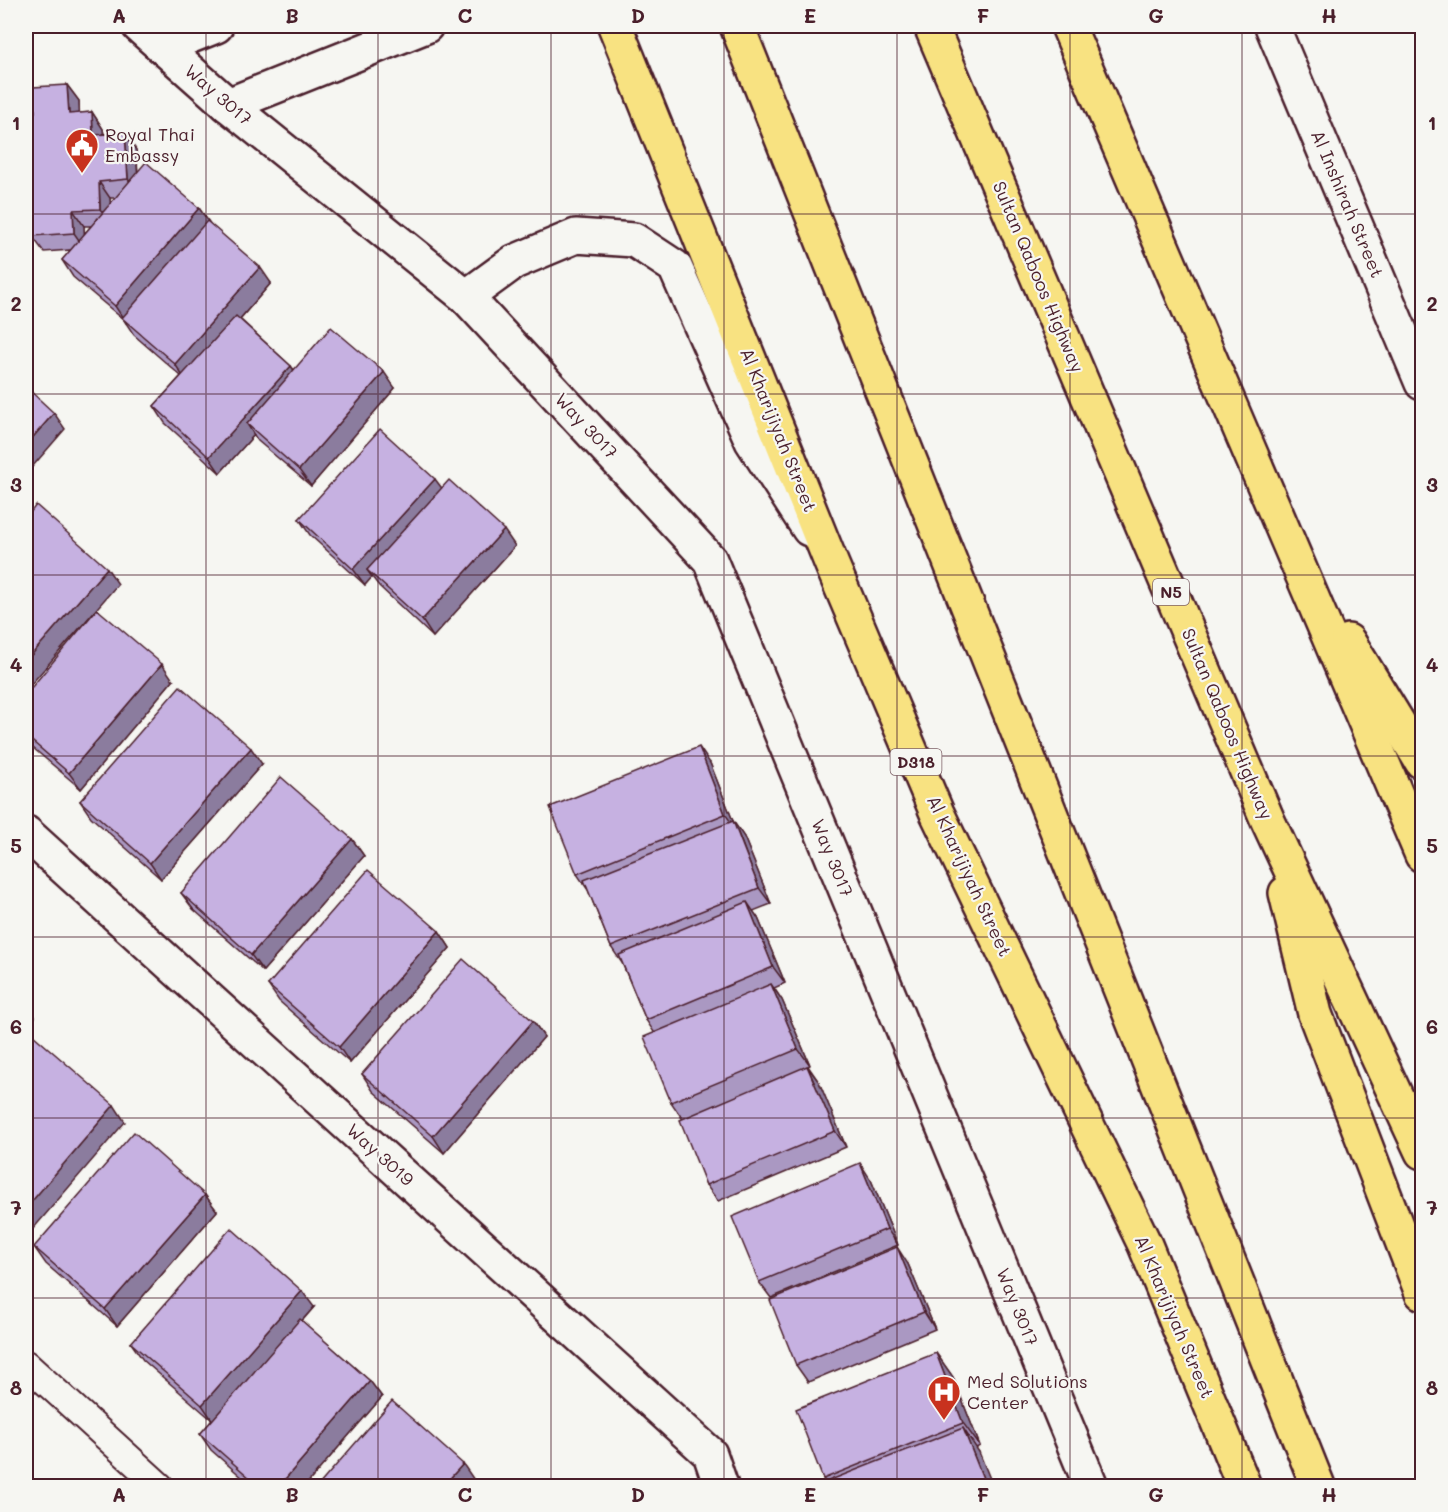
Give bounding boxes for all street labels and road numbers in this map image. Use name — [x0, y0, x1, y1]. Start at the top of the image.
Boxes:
street label: Way 3017 — [180, 58, 257, 130]
street label: Al Inshirah Street — [1306, 126, 1390, 281]
street label: Sultan Qaboos Highway — [988, 177, 1090, 376]
street label: Al Kharijiyah Street — [735, 344, 823, 515]
street label: Way 3017 — [550, 387, 623, 463]
road number: N5 — [1153, 579, 1189, 605]
street label: Sultan Qaboos Highway — [1177, 624, 1279, 823]
road number: D318 — [890, 749, 942, 775]
street label: Al Kharijiyah Street — [922, 791, 1018, 960]
street label: Way 3017 — [806, 815, 859, 900]
street label: Way 3019 — [342, 1118, 420, 1191]
street label: Al Kharijiyah Street — [1130, 1231, 1220, 1402]
street label: Way 3017 — [991, 1264, 1044, 1349]

